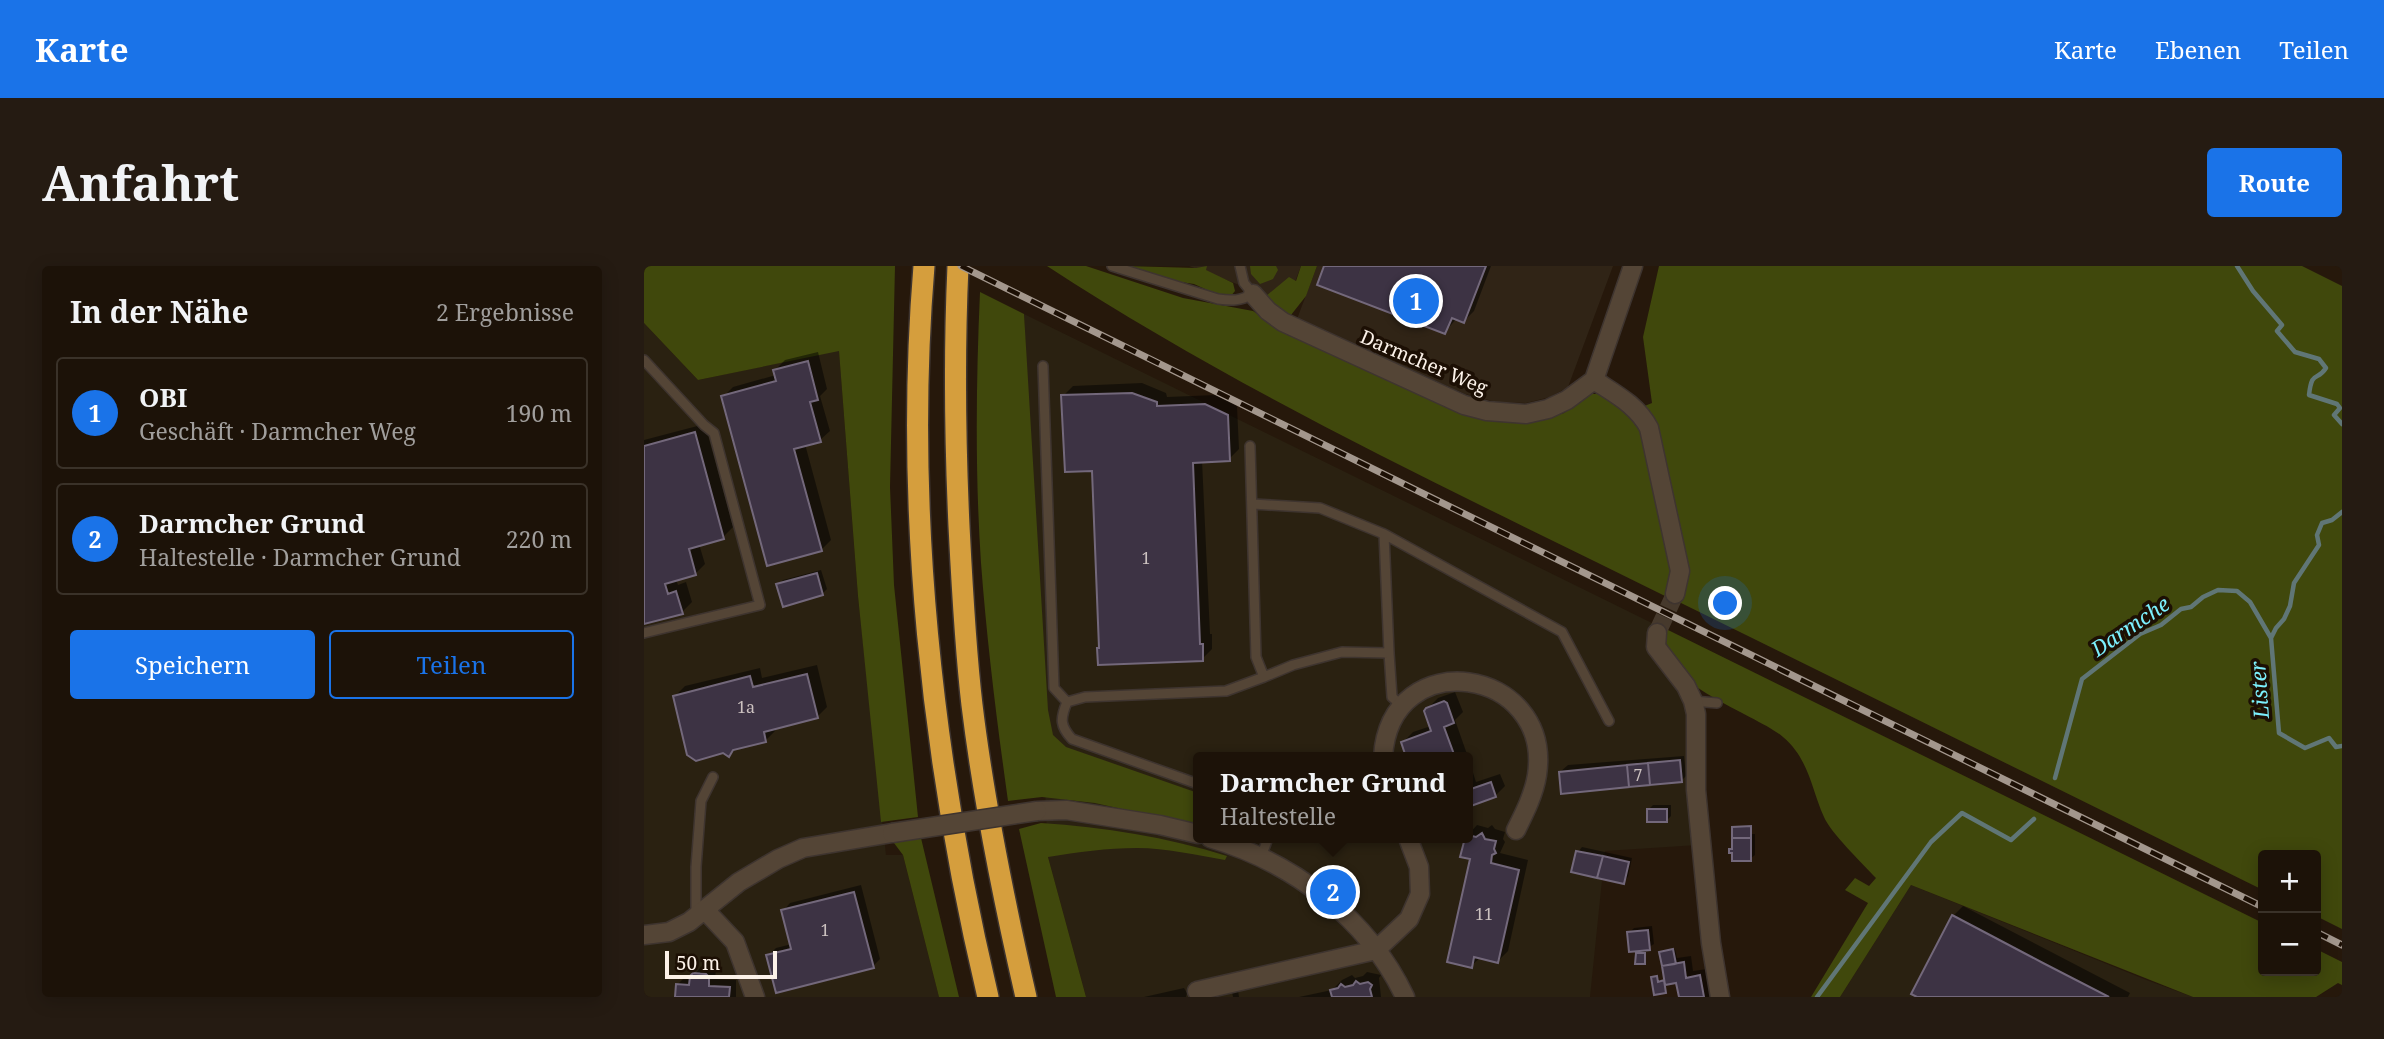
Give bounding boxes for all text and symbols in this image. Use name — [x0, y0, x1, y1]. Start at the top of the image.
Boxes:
text: Karte — [35, 27, 129, 72]
text: Karte — [2054, 33, 2117, 66]
text: Ebenen — [2155, 33, 2241, 66]
text: Teilen — [2279, 33, 2349, 66]
button: Route — [2207, 148, 2342, 217]
text: Anfahrt — [42, 149, 239, 215]
pin: 1 — [1393, 275, 1439, 327]
text: In der Nähe — [70, 291, 249, 332]
text: 2 Ergebnisse — [436, 296, 574, 328]
street label: Darmcher Weg — [1356, 323, 1492, 401]
text: OBI — [139, 379, 187, 415]
text: 1 — [89, 397, 102, 429]
text: 190 m — [506, 397, 572, 429]
text: Geschäft · Darmcher Weg — [139, 415, 416, 447]
text: Darmcher Grund — [139, 505, 365, 541]
text: 2 — [89, 523, 102, 555]
text: 220 m — [506, 523, 572, 555]
text: Haltestelle · Darmcher Grund — [139, 541, 461, 573]
house number: 1 — [1142, 547, 1150, 569]
your location — [1708, 586, 1742, 620]
water label: Darmche — [2084, 589, 2175, 663]
button: Speichern — [70, 630, 315, 699]
button: Teilen — [329, 630, 574, 699]
water label: Lister — [2243, 660, 2275, 720]
house number: 1a — [737, 696, 755, 718]
popup — [1193, 752, 1473, 843]
text: Darmcher Grund — [1220, 764, 1446, 800]
house number: 7 — [1634, 764, 1643, 786]
text: Haltestelle — [1220, 800, 1336, 832]
map controls — [2258, 850, 2321, 976]
button: + — [2258, 850, 2321, 913]
pin: 2 — [1310, 866, 1356, 918]
house number: 11 — [1475, 903, 1493, 925]
button: − — [2258, 913, 2321, 976]
house number: 1 — [821, 919, 829, 941]
scale bar — [665, 948, 777, 980]
text: 50 m — [676, 950, 720, 976]

